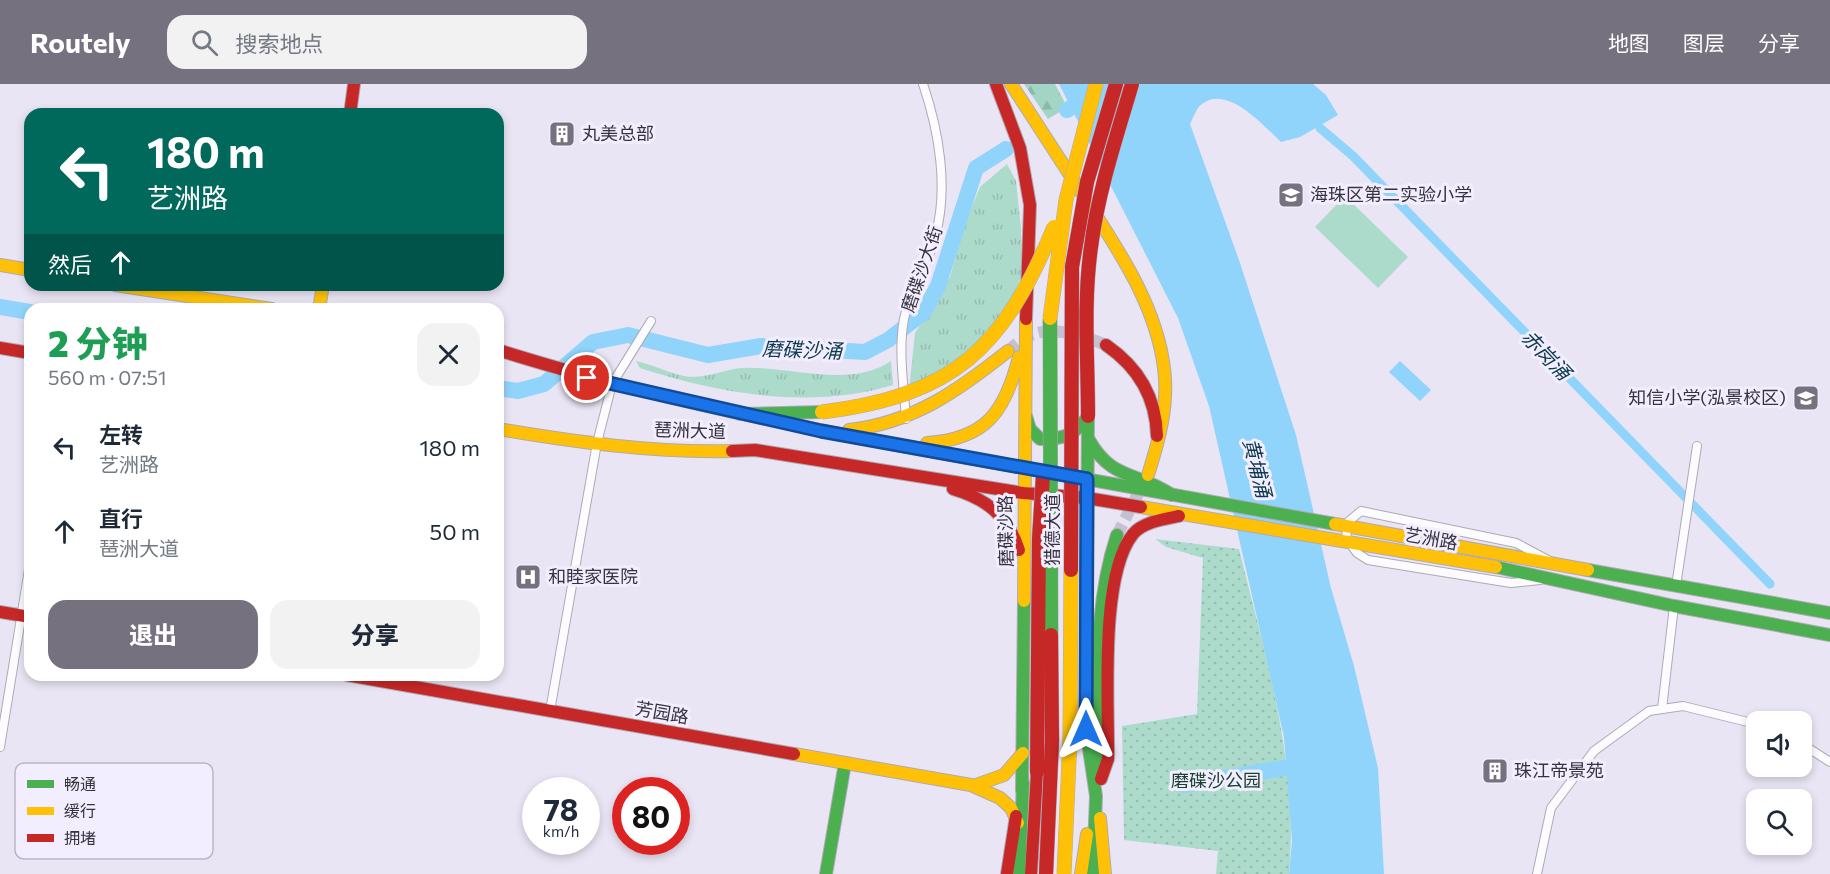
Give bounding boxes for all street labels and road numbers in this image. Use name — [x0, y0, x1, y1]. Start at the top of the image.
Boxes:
street label: 磨碟沙大街 — [896, 223, 946, 315]
street label: 琶洲大道 — [654, 418, 726, 442]
street label: 猎德大道 — [1041, 494, 1063, 566]
street label: 磨碟沙路 — [993, 495, 1017, 567]
street label: 艺洲路 — [1403, 522, 1460, 554]
street label: 芳园路 — [634, 696, 691, 728]

